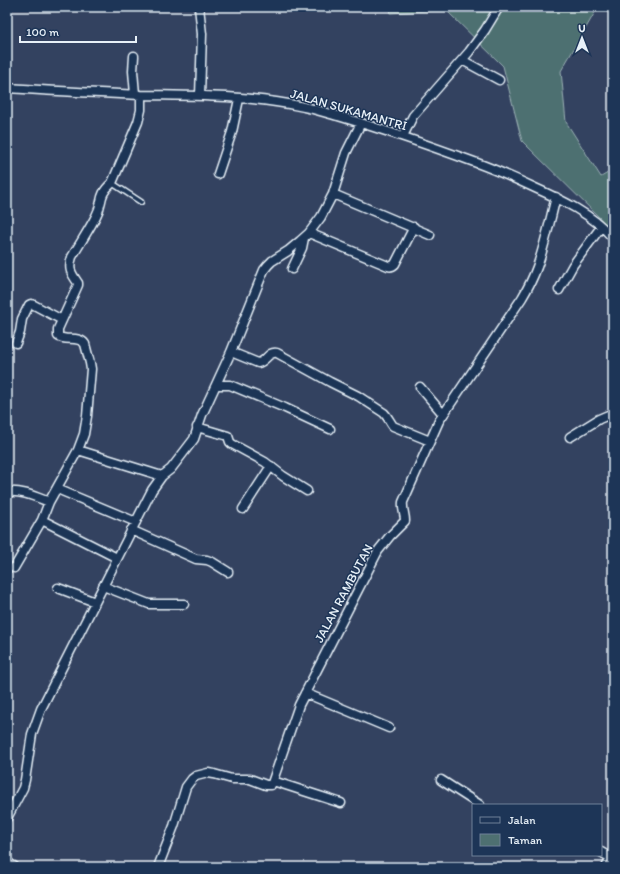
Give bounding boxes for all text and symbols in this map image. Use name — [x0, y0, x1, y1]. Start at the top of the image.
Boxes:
scale bar — [20, 18, 136, 44]
north arrow — [562, 18, 602, 58]
text: U — [578, 22, 586, 35]
text: 100 m — [26, 25, 59, 39]
street label: JALAN SUKAMANTRI — [289, 86, 409, 133]
street label: JALAN RAMBUTAN — [311, 541, 376, 645]
legend — [472, 804, 602, 856]
text: Jalan — [508, 813, 536, 827]
text: Taman — [508, 833, 543, 847]

